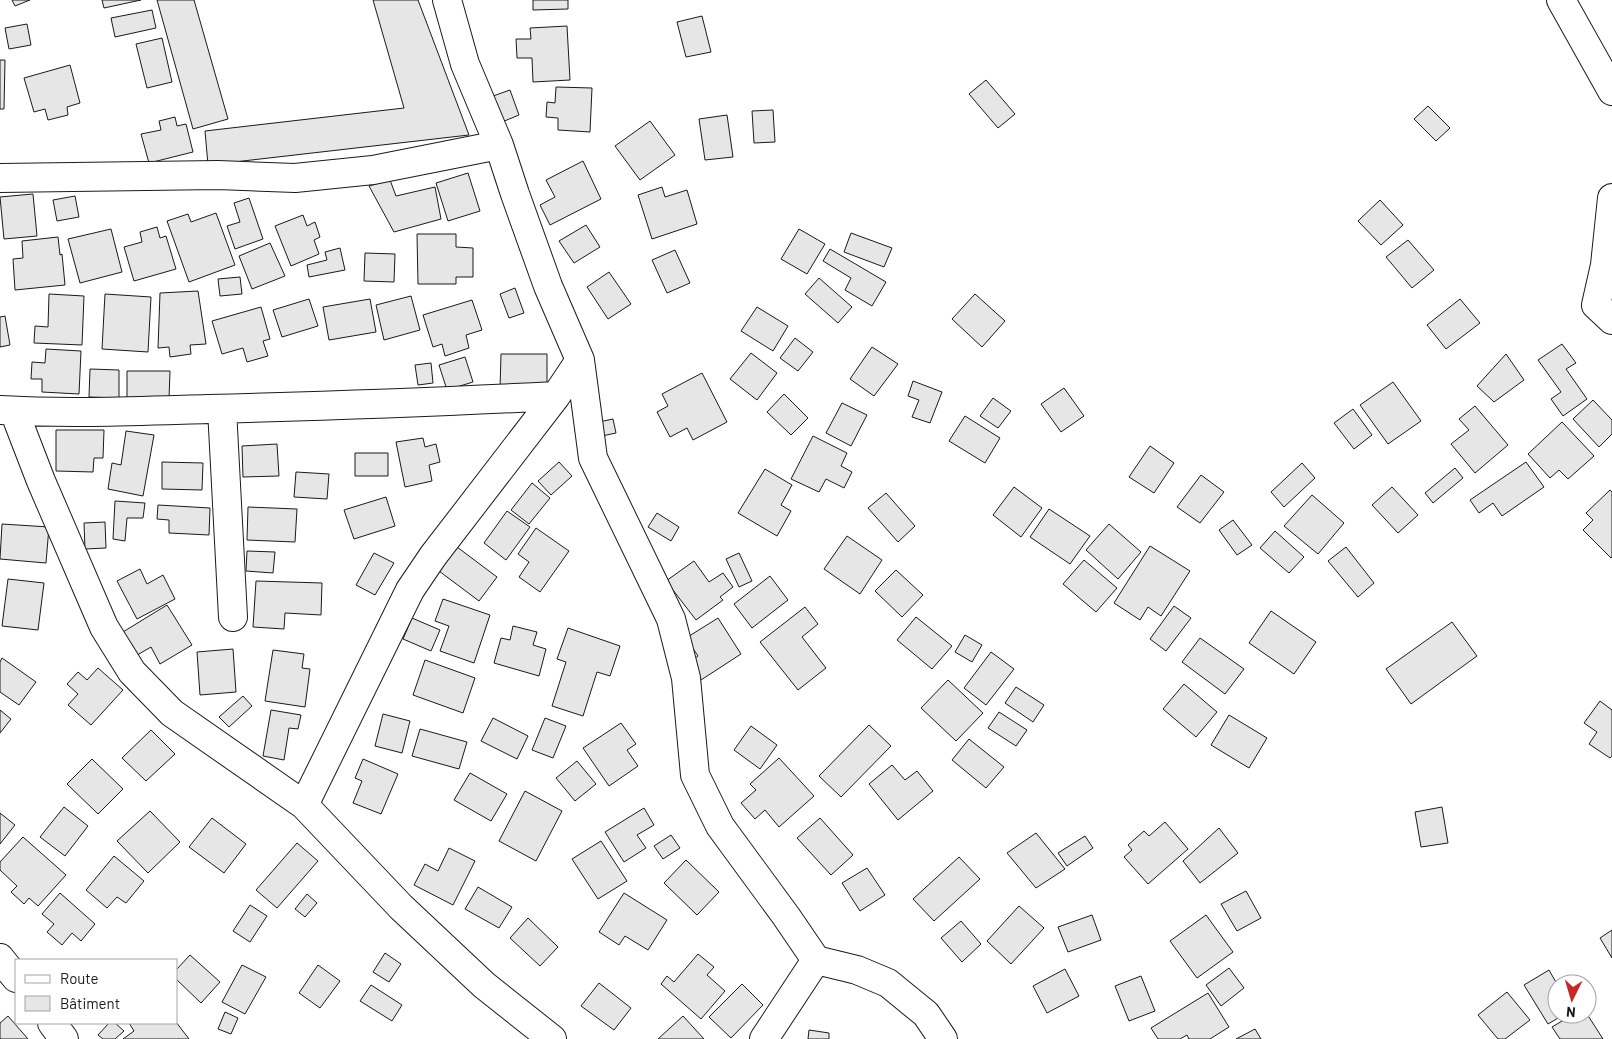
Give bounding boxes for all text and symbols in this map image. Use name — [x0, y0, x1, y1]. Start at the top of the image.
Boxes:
legend — [15, 959, 178, 1024]
text: Route — [60, 969, 99, 987]
north arrow — [1547, 974, 1597, 1024]
text: Bâtiment — [60, 994, 120, 1012]
text: N — [1565, 1004, 1576, 1021]

